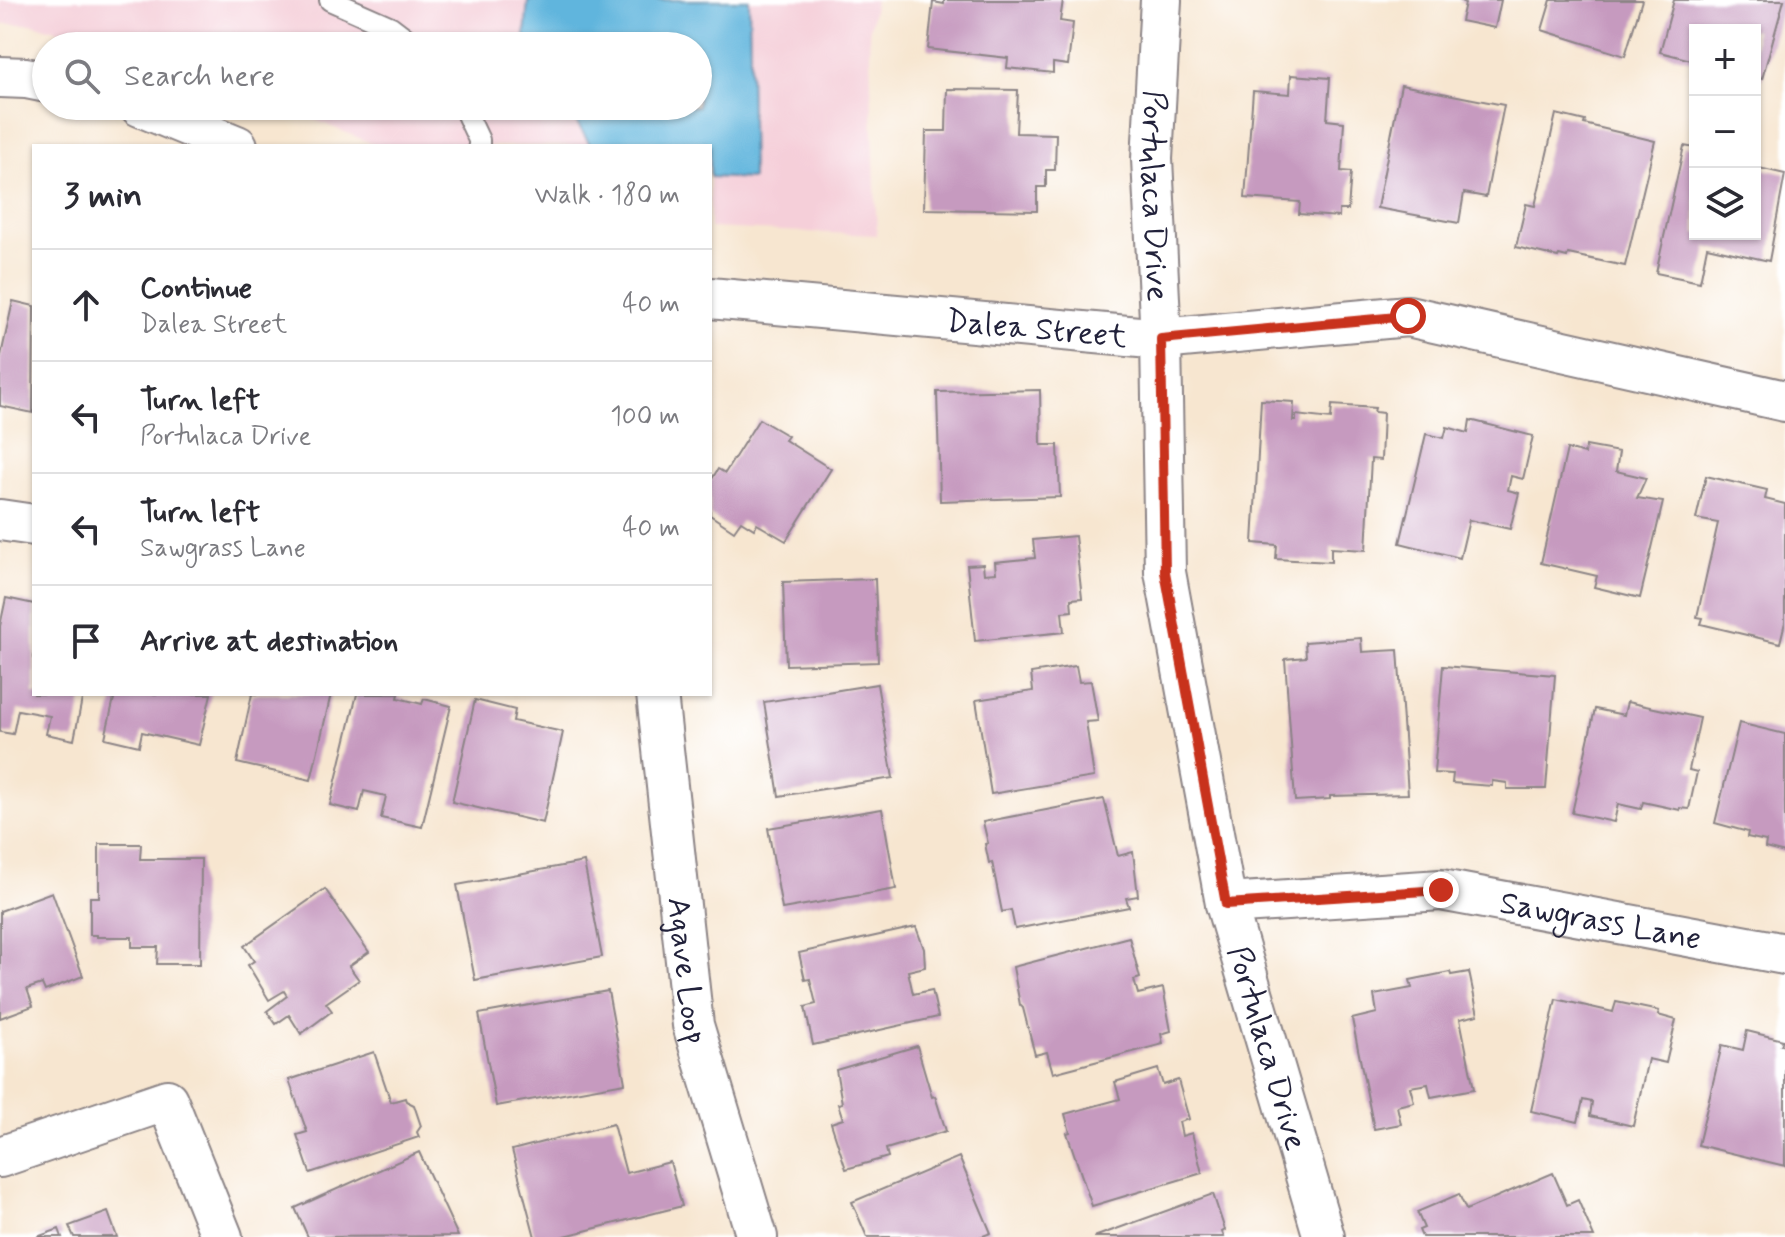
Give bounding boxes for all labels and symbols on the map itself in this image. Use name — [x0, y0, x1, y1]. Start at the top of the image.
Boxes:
street label: Portulaca Drive — [1129, 89, 1178, 302]
route start — [1390, 298, 1426, 334]
street label: Dalea Street — [944, 301, 1129, 359]
route end — [1423, 872, 1459, 908]
street label: Sawgrass Lane — [1496, 882, 1705, 961]
street label: Agave Loop — [656, 895, 717, 1050]
street label: Portulaca Drive — [1216, 941, 1316, 1156]

